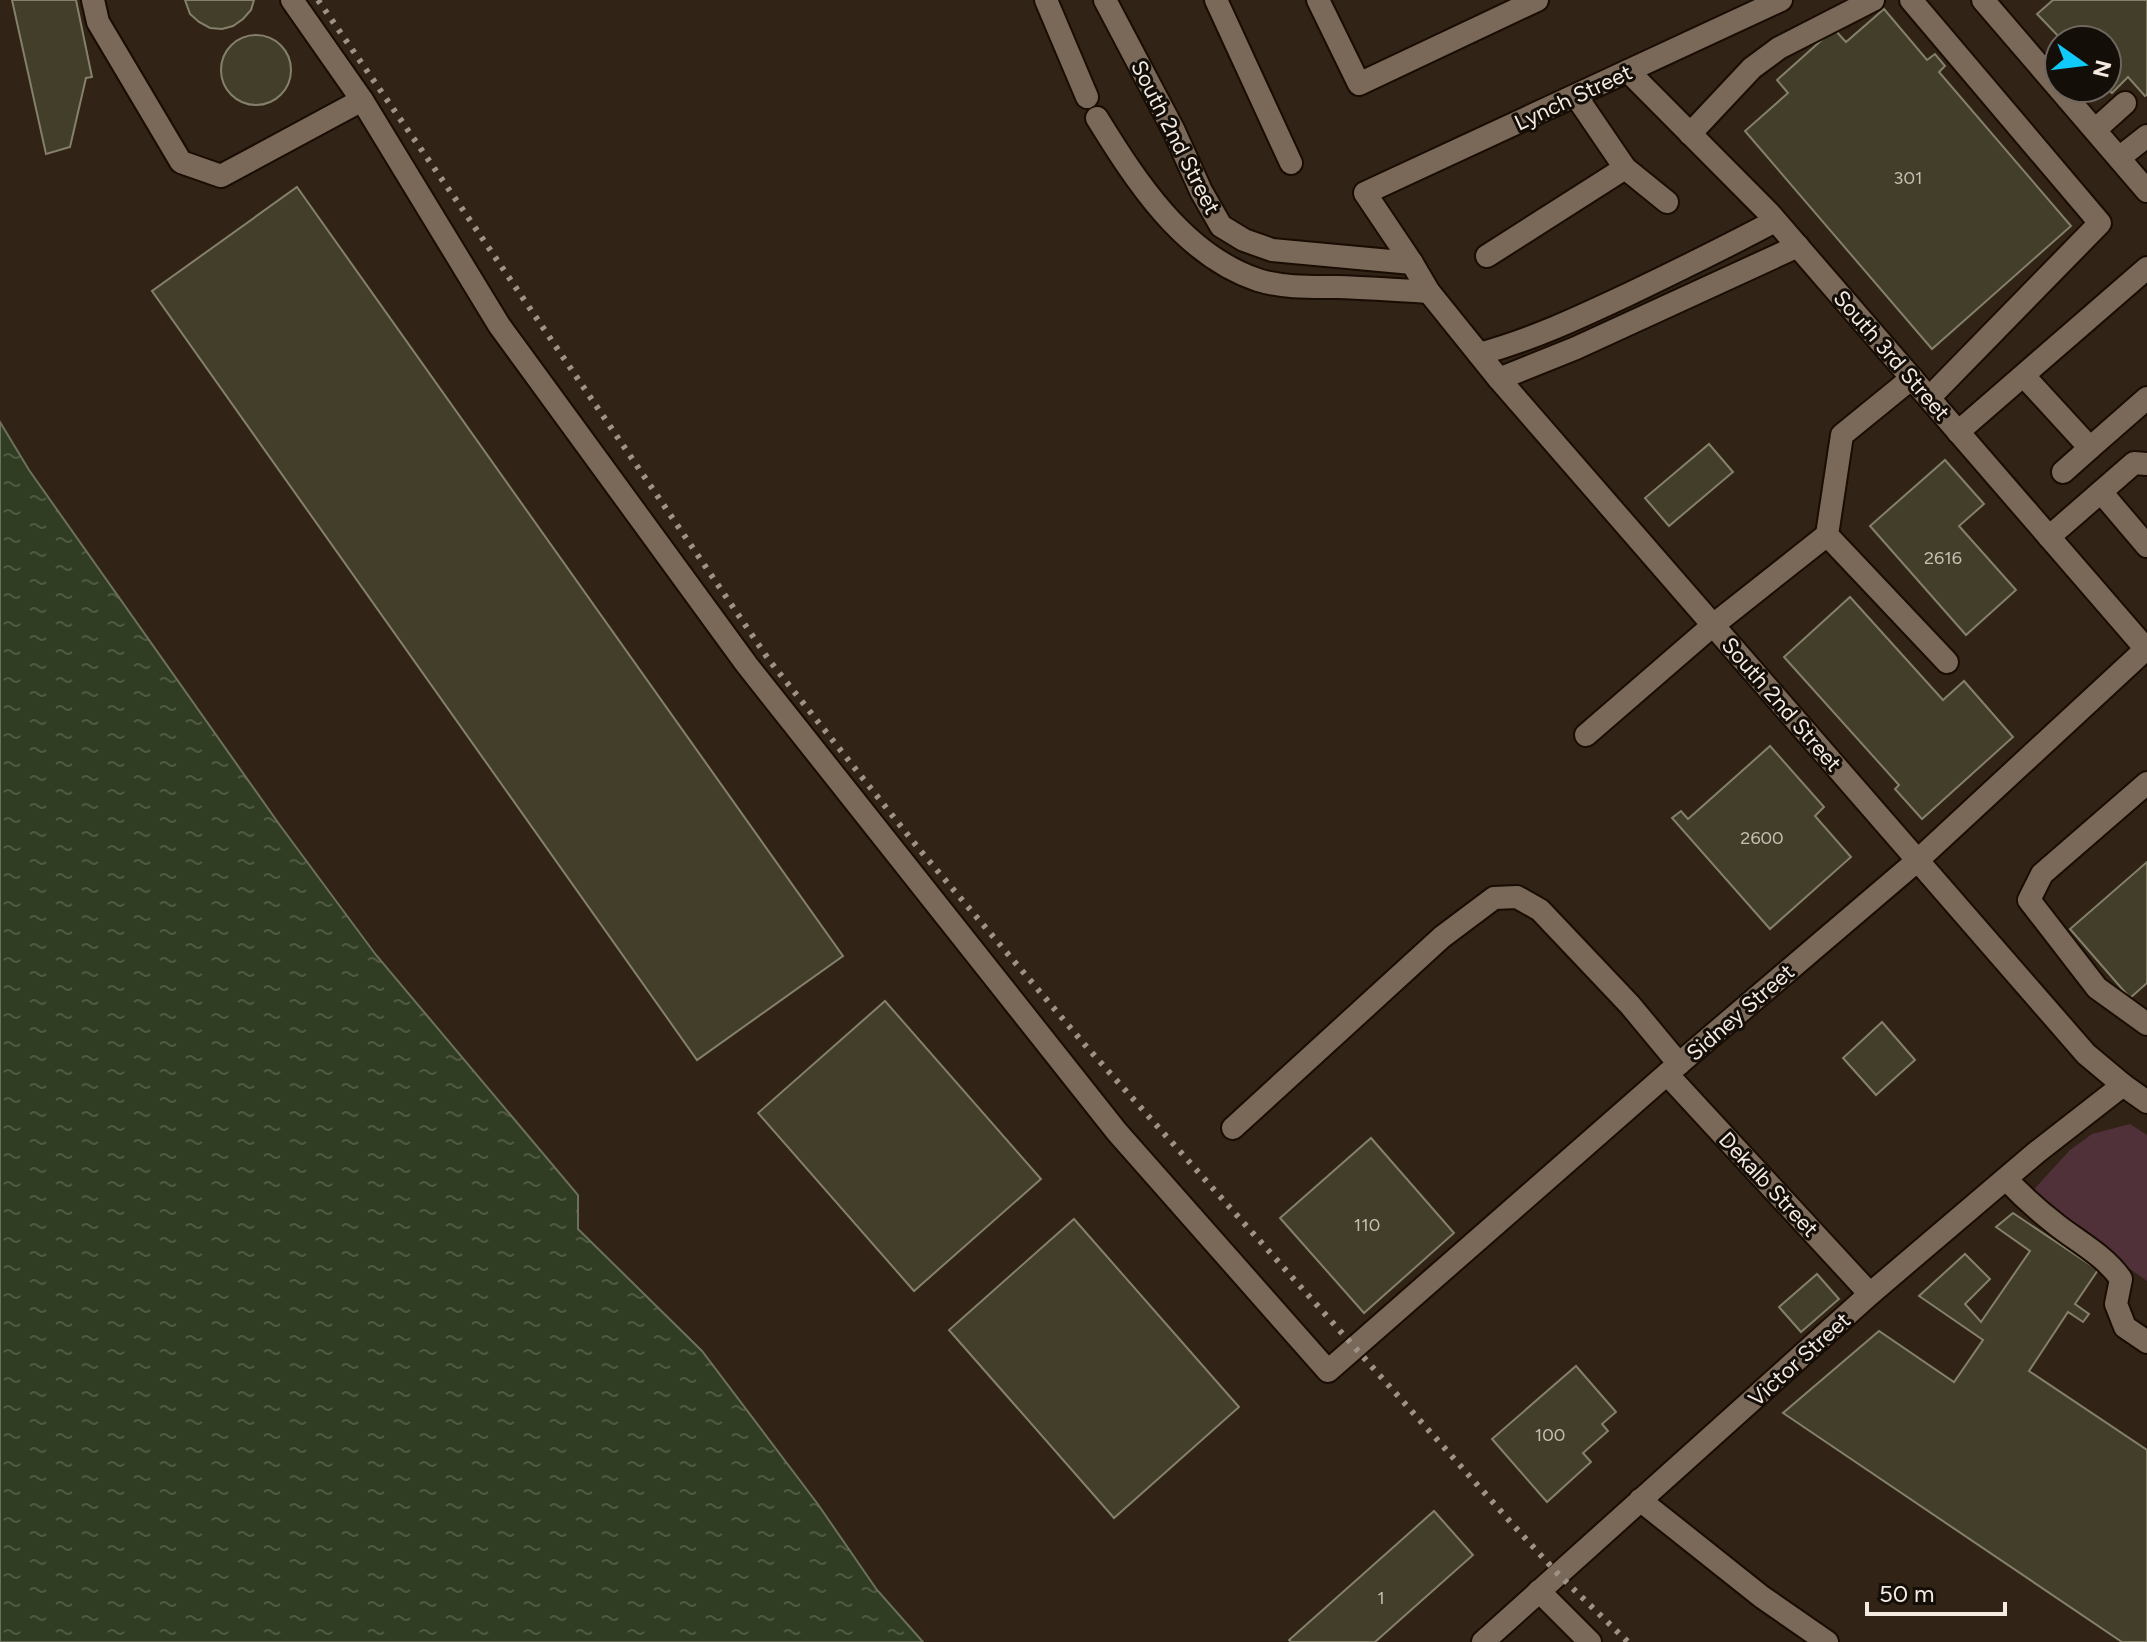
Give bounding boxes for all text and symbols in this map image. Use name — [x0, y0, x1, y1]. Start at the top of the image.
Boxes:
north arrow — [2043, 24, 2123, 104]
street label: South 2nd Street — [1125, 56, 1226, 219]
text: N — [2087, 57, 2117, 80]
street label: Lynch Street — [1510, 59, 1636, 136]
house number: 301 — [1894, 167, 1922, 189]
street label: South 3rd Street — [1828, 285, 1956, 426]
house number: 2616 — [1924, 547, 1962, 569]
street label: South 2nd Street — [1716, 632, 1847, 777]
house number: 2600 — [1740, 827, 1784, 849]
street label: Sidney Street — [1681, 958, 1800, 1067]
street label: Dekalb Street — [1713, 1126, 1824, 1242]
house number: 110 — [1354, 1214, 1380, 1236]
street label: Victor Street — [1743, 1307, 1856, 1412]
house number: 100 — [1535, 1424, 1565, 1446]
scale bar — [1867, 1566, 2005, 1616]
text: 50 m — [1879, 1579, 1935, 1608]
house number: 1 — [1377, 1587, 1385, 1609]

